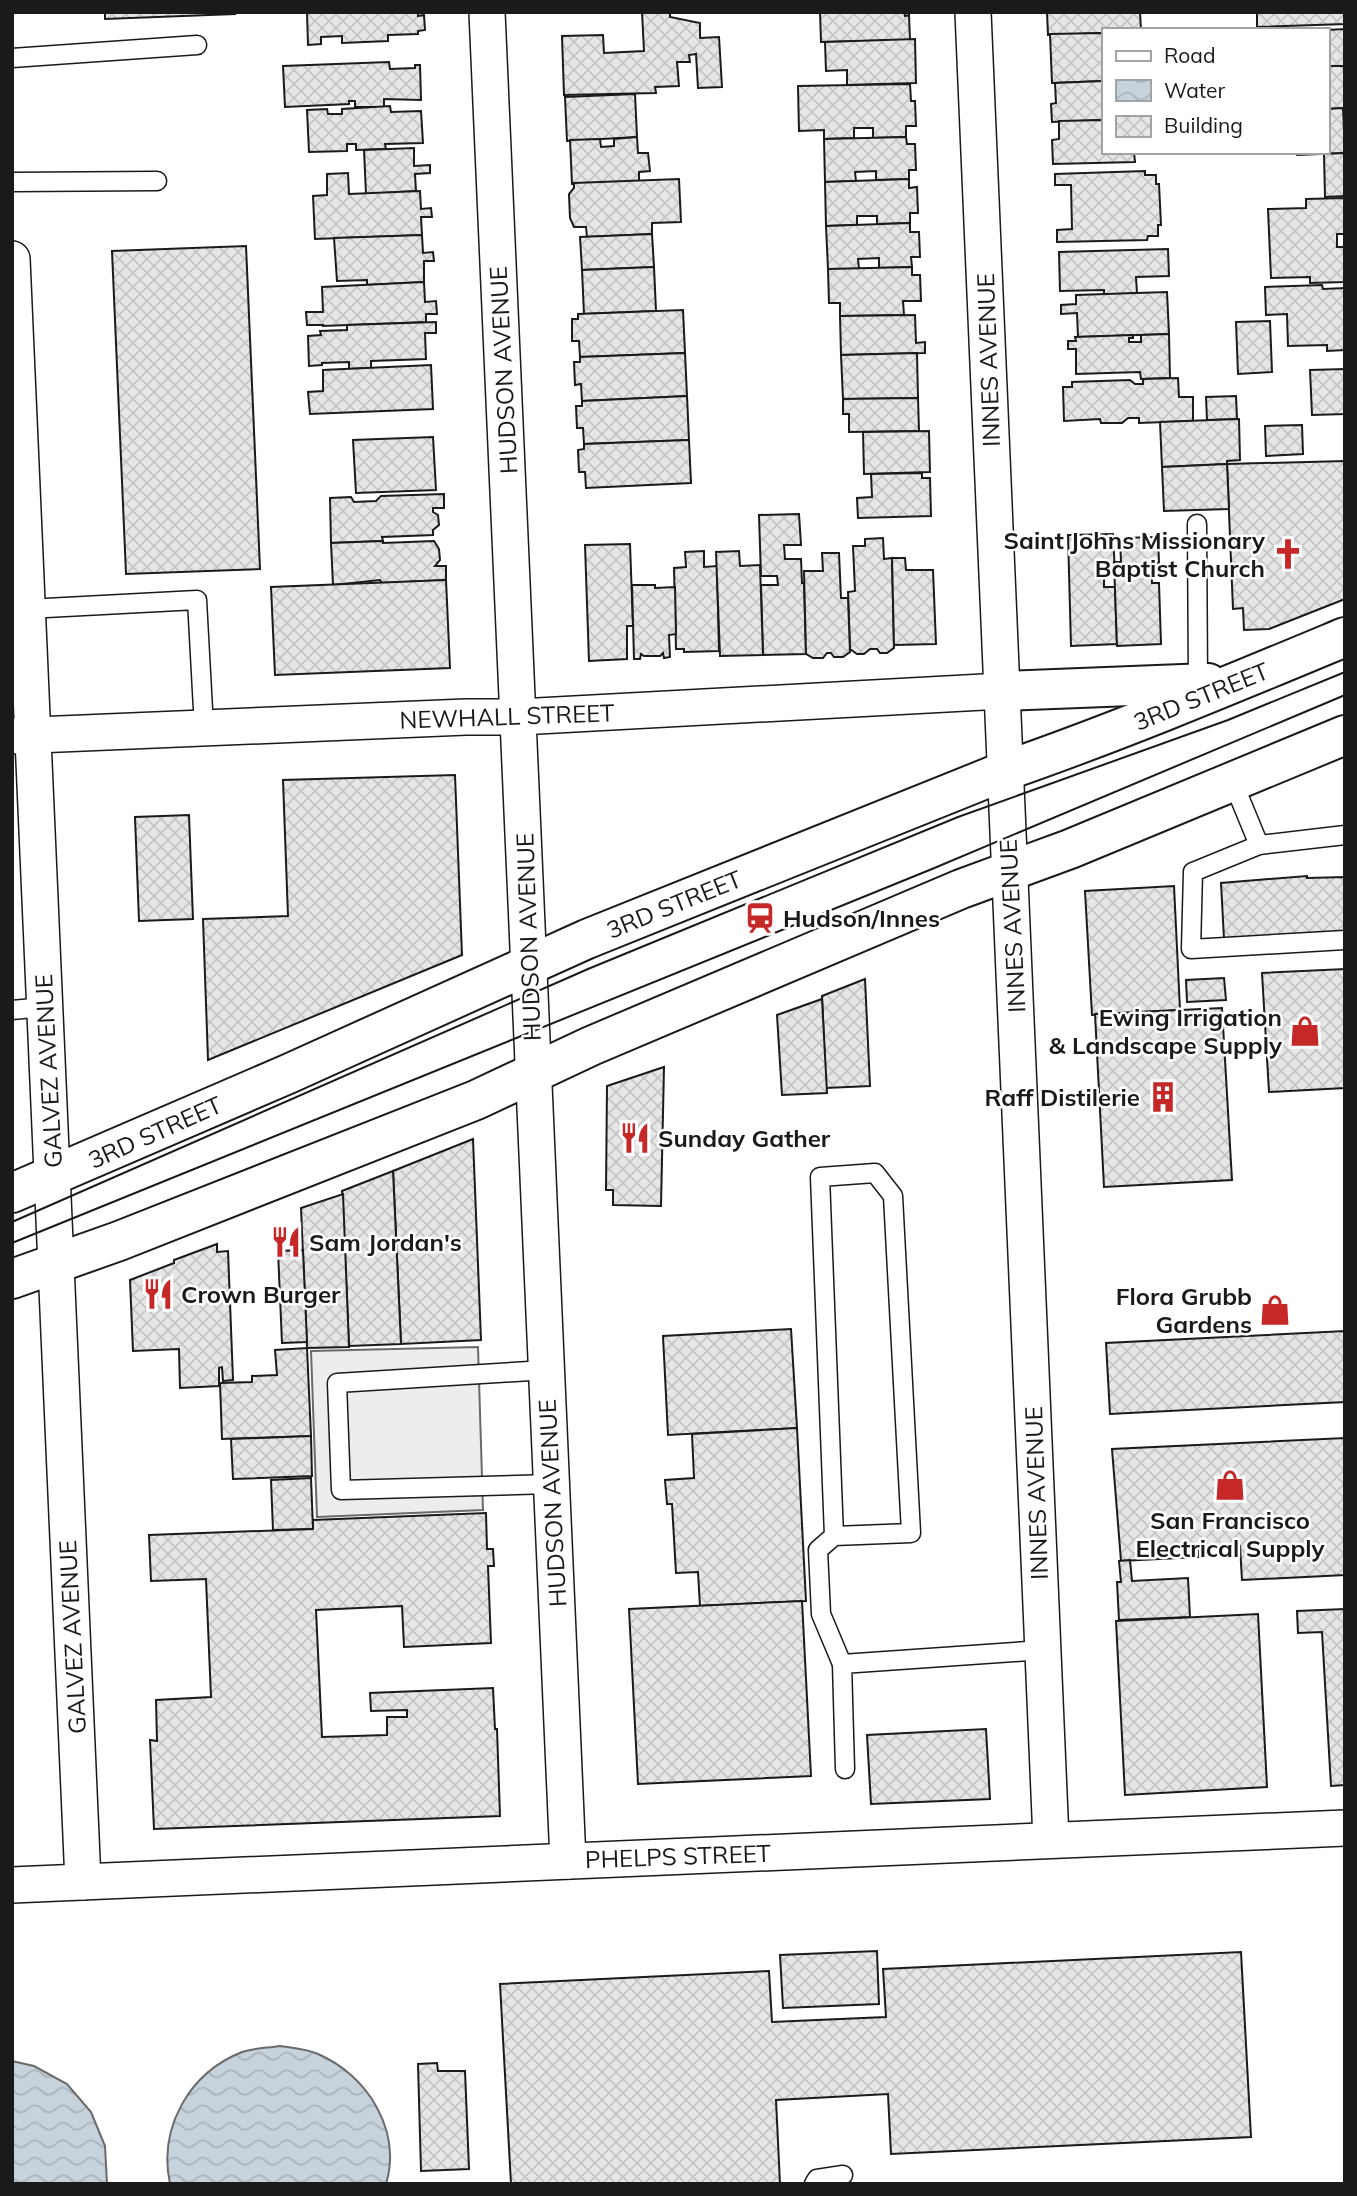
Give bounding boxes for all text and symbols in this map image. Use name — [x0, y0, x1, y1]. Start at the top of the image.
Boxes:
legend — [1102, 28, 1329, 154]
text: Road — [1164, 42, 1215, 68]
text: Water — [1164, 77, 1225, 103]
text: Building — [1164, 112, 1243, 138]
street label: HUDSON AVENUE — [483, 265, 523, 475]
street label: INNES AVENUE — [970, 273, 1006, 447]
place label: Saint Johns Missionary Baptist Church — [1004, 525, 1266, 583]
church icon: Saint Johns Missionary Baptist Church — [1271, 537, 1305, 571]
street label: 3RD STREET — [1129, 655, 1274, 737]
street label: NEWHALL STREET — [399, 697, 616, 735]
street label: HUDSON AVENUE — [509, 832, 547, 1042]
street label: INNES AVENUE — [992, 838, 1032, 1014]
street label: 3RD STREET — [602, 863, 747, 945]
station icon: Hudson/Innes — [743, 901, 777, 935]
place label: Hudson/Innes — [783, 903, 940, 933]
street label: GALVEZ AVENUE — [28, 973, 68, 1169]
place label: Ewing Irrigation & Landscape Supply — [1049, 1002, 1283, 1060]
shop icon: Ewing Irrigation & Landscape Supply — [1288, 1014, 1322, 1048]
building icon: Raff Distilerie — [1146, 1080, 1180, 1114]
place label: Raff Distilerie — [985, 1082, 1140, 1112]
street label: 3RD STREET — [83, 1089, 227, 1175]
restaurant icon: Sunday Gather — [618, 1121, 652, 1155]
place label: Sunday Gather — [658, 1123, 831, 1153]
restaurant icon: Sam Jordan's — [269, 1225, 303, 1259]
place label: Sam Jordan's — [309, 1227, 462, 1257]
restaurant icon: Crown Burger — [141, 1277, 175, 1311]
place label: Crown Burger — [181, 1279, 341, 1309]
place label: Flora Grubb Gardens — [1116, 1281, 1252, 1339]
shop icon: Flora Grubb Gardens — [1258, 1293, 1292, 1327]
street label: HUDSON AVENUE — [532, 1398, 572, 1608]
street label: INNES AVENUE — [1018, 1406, 1054, 1580]
shop icon: San Francisco Electrical Supply — [1213, 1468, 1247, 1502]
place label: San Francisco Electrical Supply — [1135, 1505, 1326, 1563]
street label: GALVEZ AVENUE — [52, 1539, 92, 1735]
street label: PHELPS STREET — [584, 1838, 772, 1874]

